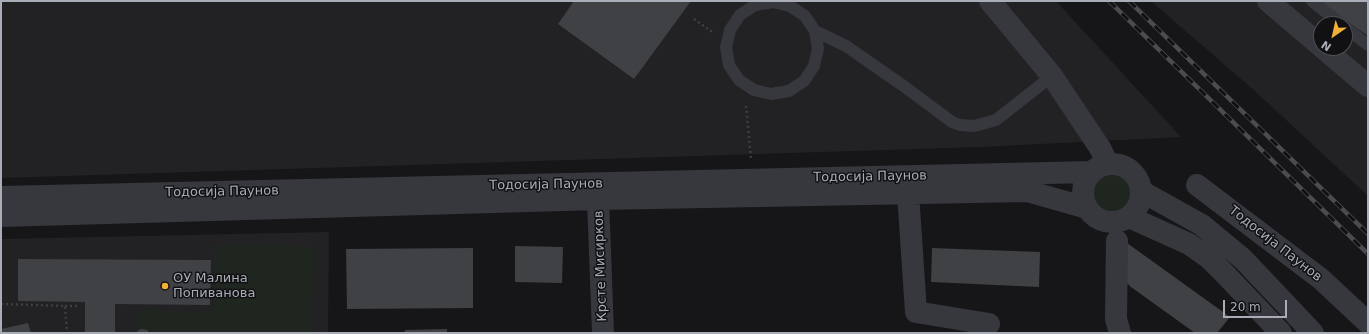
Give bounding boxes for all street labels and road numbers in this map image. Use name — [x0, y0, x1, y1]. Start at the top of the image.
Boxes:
street label: Тодосија Паунов — [813, 168, 927, 186]
street label: Тодосија Паунов — [489, 176, 603, 194]
street label: Тодосија Паунов — [165, 183, 279, 201]
street label: Тодосија Паунов — [1225, 203, 1325, 285]
street label: Крсте Мисирков — [591, 210, 611, 322]

